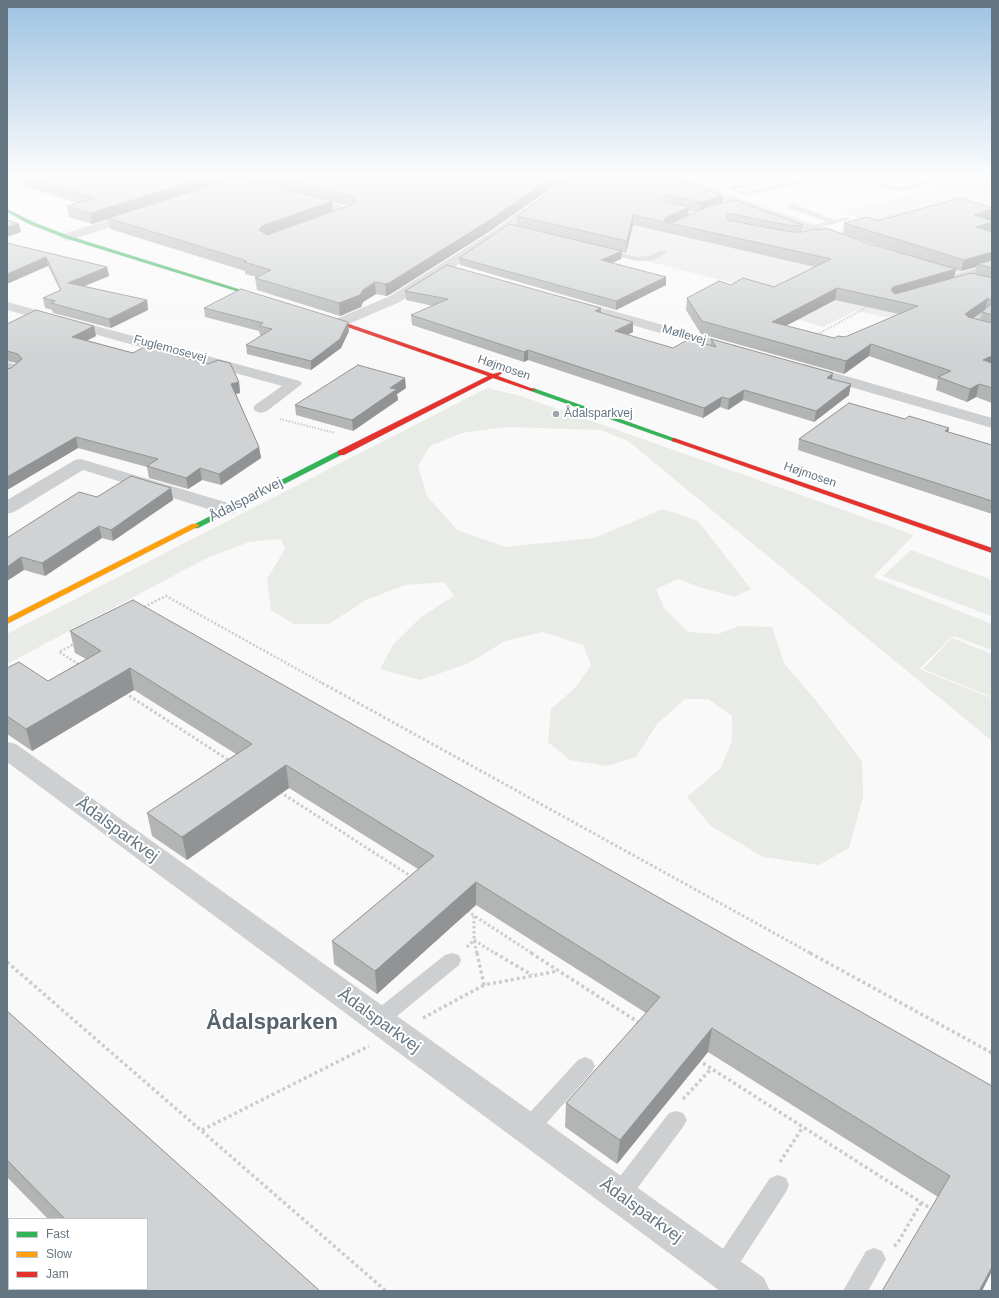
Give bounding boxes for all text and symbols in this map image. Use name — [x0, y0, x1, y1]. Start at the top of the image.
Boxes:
street label: Møllevej — [661, 322, 707, 348]
street label: Fuglemosevej — [132, 332, 208, 366]
street label: Højmosen — [476, 352, 532, 384]
place label: Ådalsparkvej — [564, 407, 633, 421]
marker: Ådalsparkvej — [551, 409, 561, 419]
street label: Højmosen — [782, 459, 838, 491]
street label: Ådalsparkvej — [206, 474, 286, 526]
street label: Ådalsparkvej — [72, 793, 162, 867]
street label: Ådalsparkvej — [334, 984, 424, 1058]
district label: Ådalsparken — [206, 1010, 338, 1036]
street label: Ådalsparkvej — [596, 1174, 686, 1248]
legend — [8, 1218, 148, 1290]
text: Fast — [46, 1227, 69, 1241]
text: Slow — [46, 1247, 72, 1261]
text: Jam — [46, 1267, 69, 1281]

